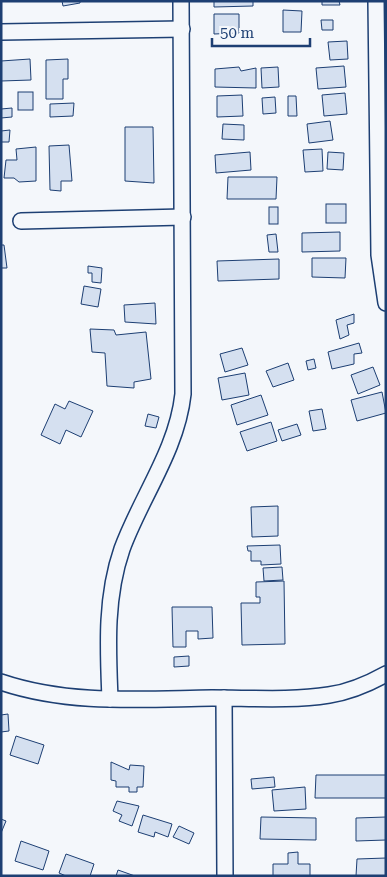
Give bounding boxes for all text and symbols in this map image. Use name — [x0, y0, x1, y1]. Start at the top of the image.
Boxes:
scale bar — [212, 15, 310, 47]
text: 50 m — [220, 24, 255, 42]

